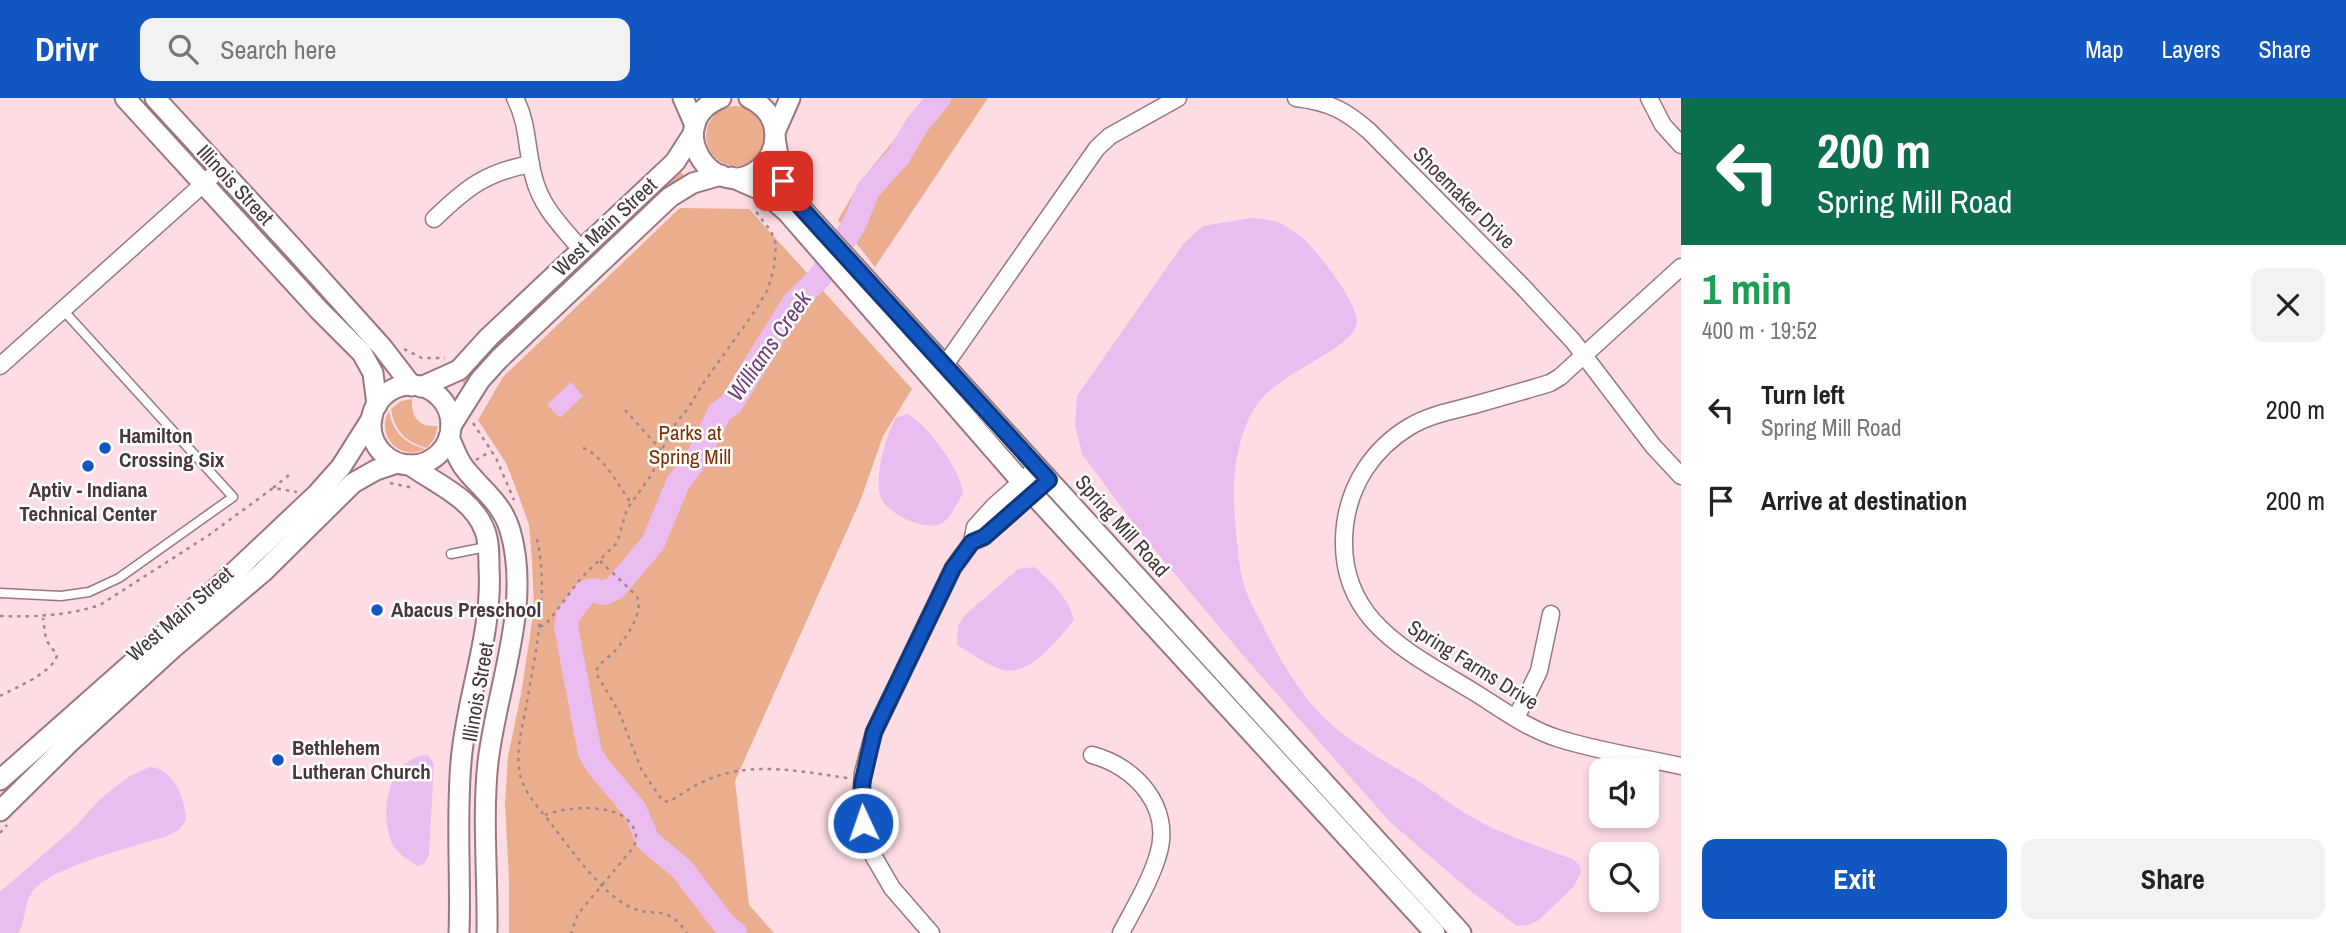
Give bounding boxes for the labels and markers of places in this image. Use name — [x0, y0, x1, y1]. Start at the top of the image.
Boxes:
pin — [753, 151, 813, 211]
place label: Hamilton Crossing Six — [119, 421, 225, 474]
marker: Hamilton Crossing Six — [97, 440, 113, 456]
marker: Aptiv - Indiana Technical Center — [80, 458, 96, 474]
place label: Aptiv - Indiana Technical Center — [19, 475, 157, 528]
place label: Abacus Preschool — [391, 595, 541, 624]
marker: Abacus Preschool — [369, 602, 385, 618]
place label: Bethlehem Lutheran Church — [292, 733, 431, 786]
marker: Bethlehem Lutheran Church — [270, 752, 286, 768]

